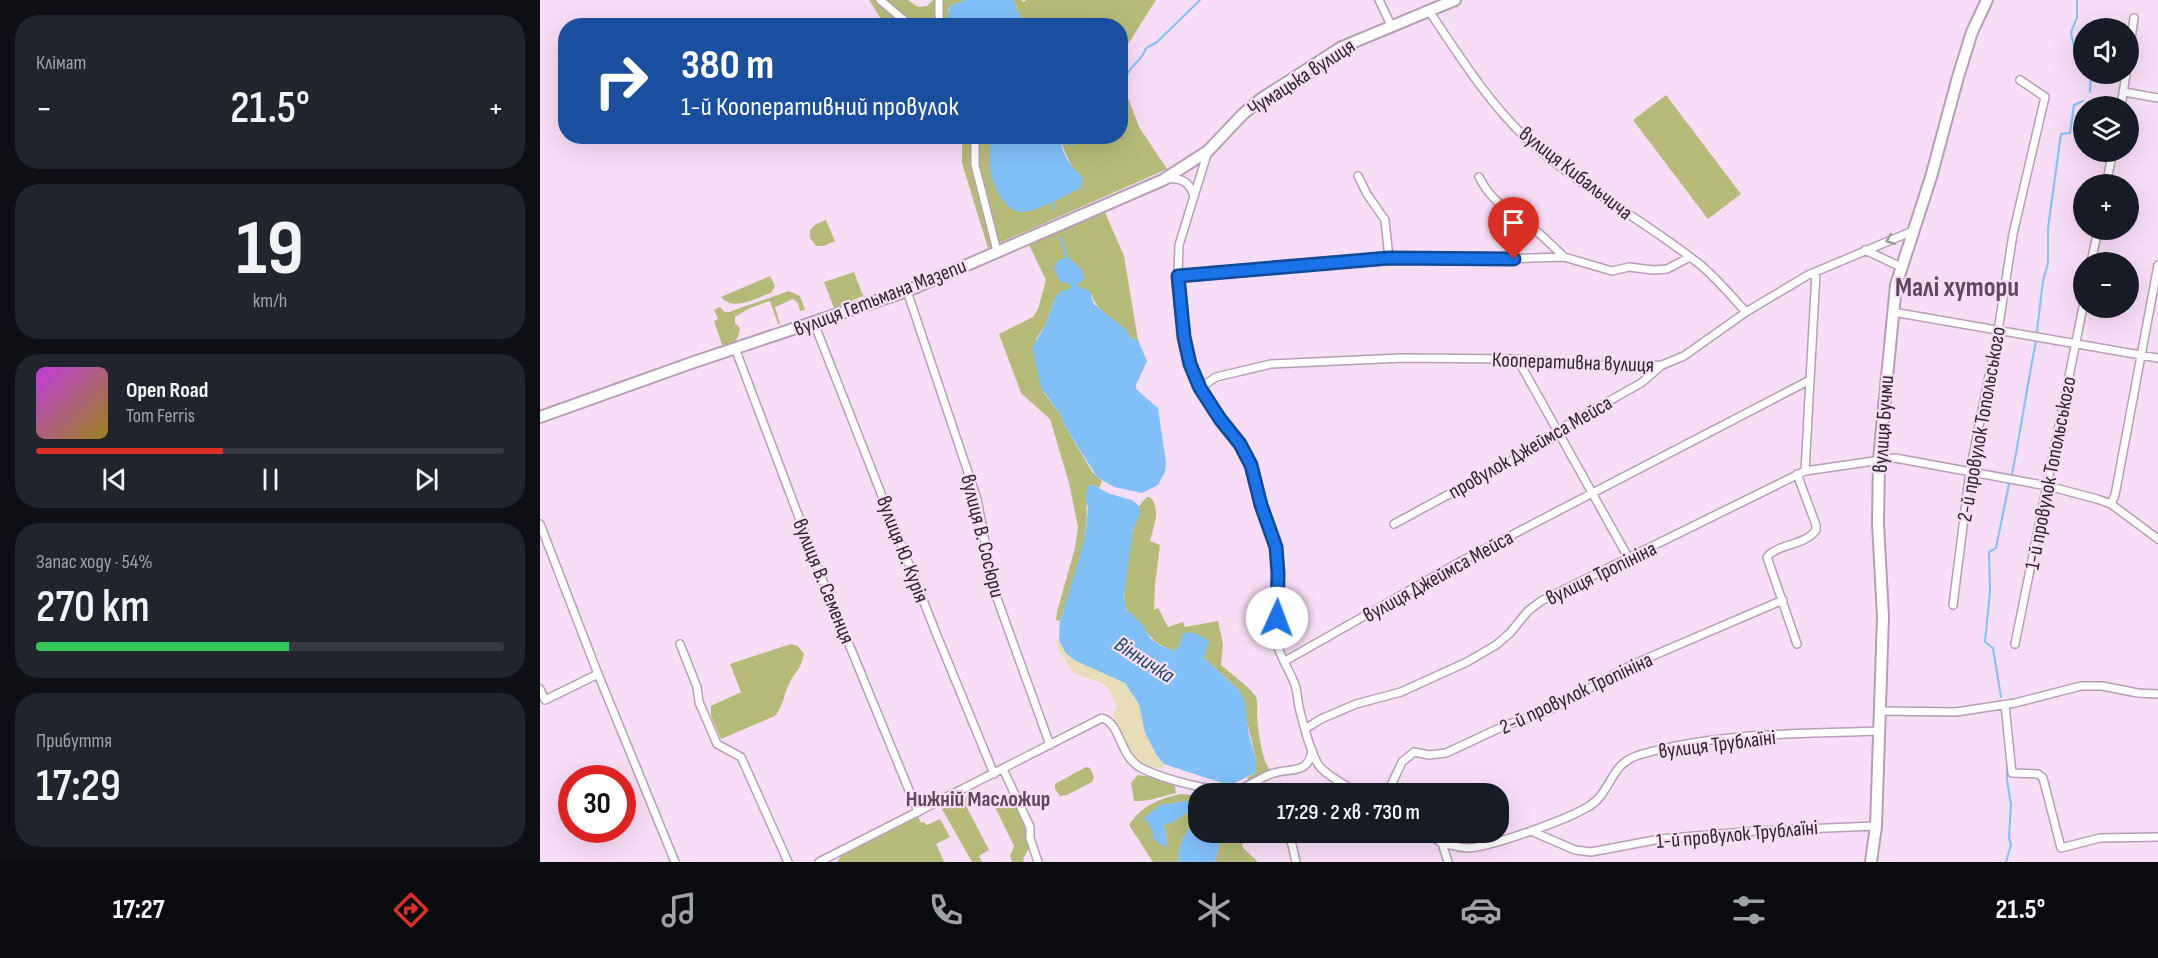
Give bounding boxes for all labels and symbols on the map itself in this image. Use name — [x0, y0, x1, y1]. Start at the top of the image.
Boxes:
street label: Чумацька вулиця — [1243, 33, 1360, 121]
street label: вулиця Кибальчича — [1514, 121, 1637, 225]
pin — [1488, 197, 1539, 259]
one-way arrow — [1886, 233, 1897, 245]
street label: вулиця Гетьмана Мазепи — [791, 253, 970, 342]
district label: Малі хутори — [1895, 272, 2019, 304]
street label: 2-й провулок Топольського — [1952, 325, 2011, 523]
street label: Кооперативна вулиця — [1492, 347, 1654, 378]
street label: вулиця Бучми — [1868, 374, 1899, 474]
street label: 1-й провулок Топольського — [2020, 374, 2081, 572]
street label: провулок Джеймса Мейса — [1444, 390, 1617, 505]
street label: вулиця В. Сосюри — [955, 472, 1010, 600]
street label: вулиця Ю. Курія — [871, 492, 934, 606]
street label: вулиця В. Семенця — [787, 515, 860, 647]
street label: вулиця Джеймса Мейса — [1359, 525, 1518, 628]
street label: вулиця Тропініна — [1542, 536, 1661, 611]
position arrow — [1245, 586, 1309, 650]
water label: Вінничка — [1109, 631, 1179, 690]
street label: 2-й провулок Тропініна — [1496, 647, 1657, 740]
street label: вулиця Трублаїні — [1657, 725, 1777, 764]
speed limit sign: 30 — [558, 765, 636, 843]
district label: Нижній Масложир — [906, 786, 1050, 813]
street label: 1-й провулок Трублаїні — [1655, 815, 1819, 854]

